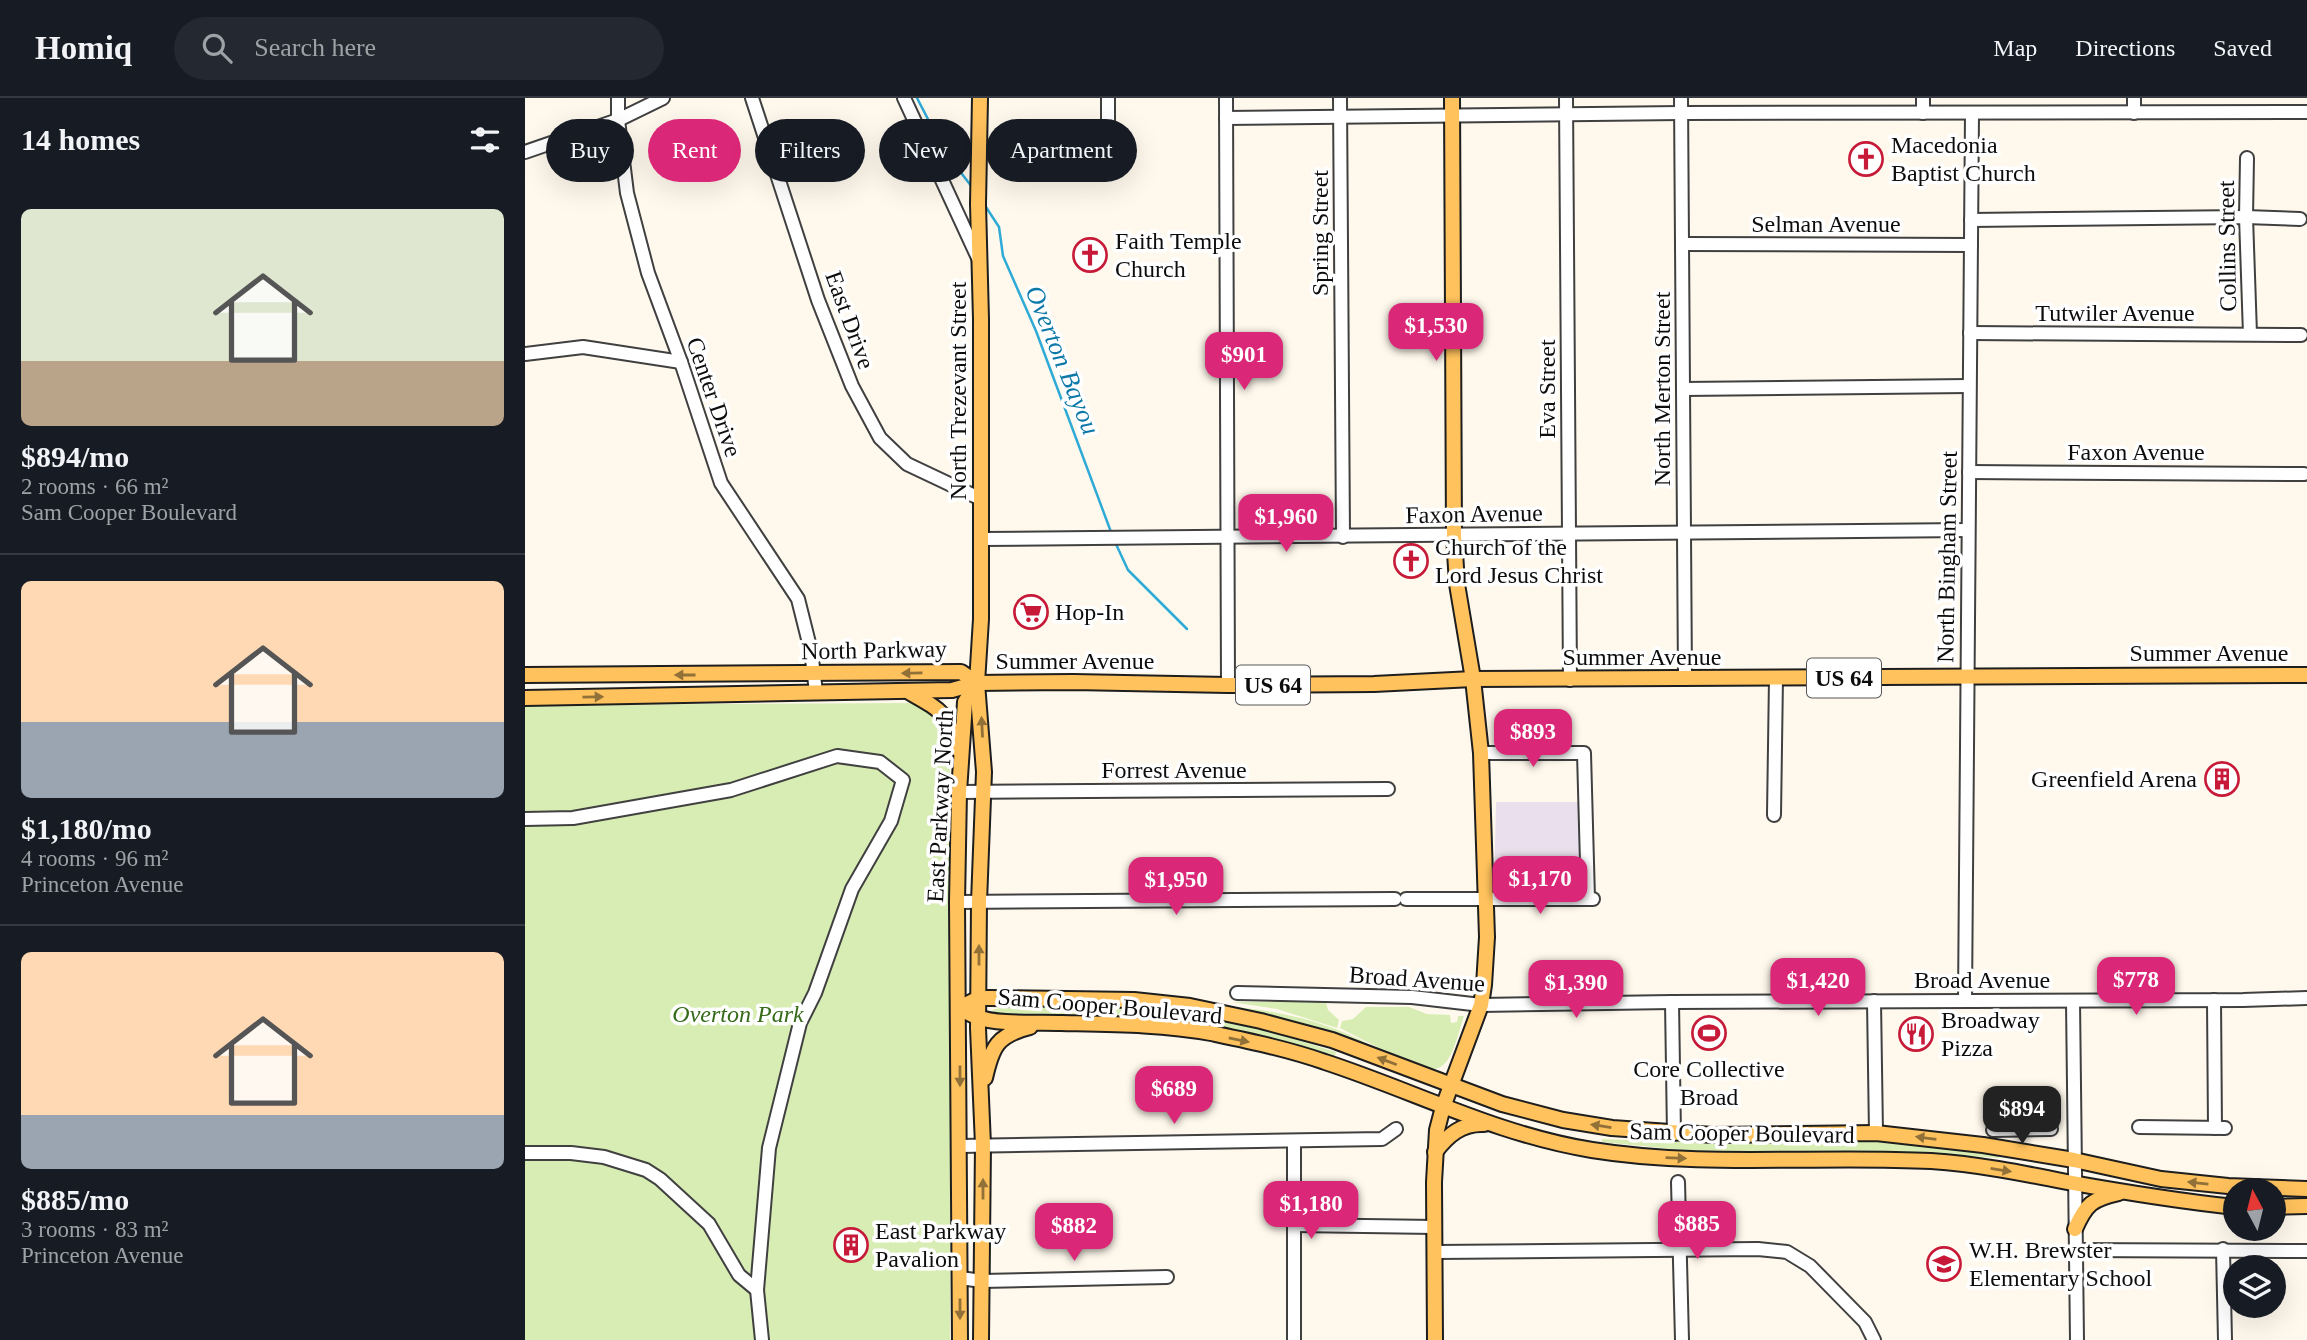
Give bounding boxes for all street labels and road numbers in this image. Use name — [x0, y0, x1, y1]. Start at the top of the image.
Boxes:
street label: Spring Street — [1307, 170, 1333, 296]
street label: Collins Street — [2213, 180, 2241, 312]
street label: Selman Avenue — [1751, 211, 1901, 237]
street label: East Drive — [820, 268, 880, 372]
street label: North Trezevant Street — [945, 281, 971, 500]
street label: North Merton Street — [1649, 291, 1675, 486]
street label: Tutwiler Avenue — [2035, 300, 2195, 326]
street label: Center Drive — [681, 334, 747, 460]
street label: Eva Street — [1534, 339, 1560, 439]
street label: Faxon Avenue — [2067, 439, 2205, 465]
street label: North Bingham Street — [1932, 450, 1962, 663]
street label: Faxon Avenue — [1405, 500, 1543, 528]
street label: North Parkway — [801, 636, 947, 664]
street label: Summer Avenue — [2130, 640, 2288, 666]
street label: Summer Avenue — [1563, 644, 1721, 670]
street label: Summer Avenue — [996, 648, 1154, 674]
road number: US 64 — [1807, 658, 1881, 698]
road number: US 64 — [1236, 666, 1310, 705]
street label: East Parkway North — [922, 709, 958, 903]
street label: Forrest Avenue — [1101, 757, 1247, 783]
street label: Broad Avenue — [1348, 961, 1486, 997]
street label: Broad Avenue — [1914, 967, 2050, 993]
street label: Sam Cooper Boulevard — [997, 983, 1223, 1029]
street label: Sam Cooper Boulevard — [1629, 1118, 1855, 1148]

